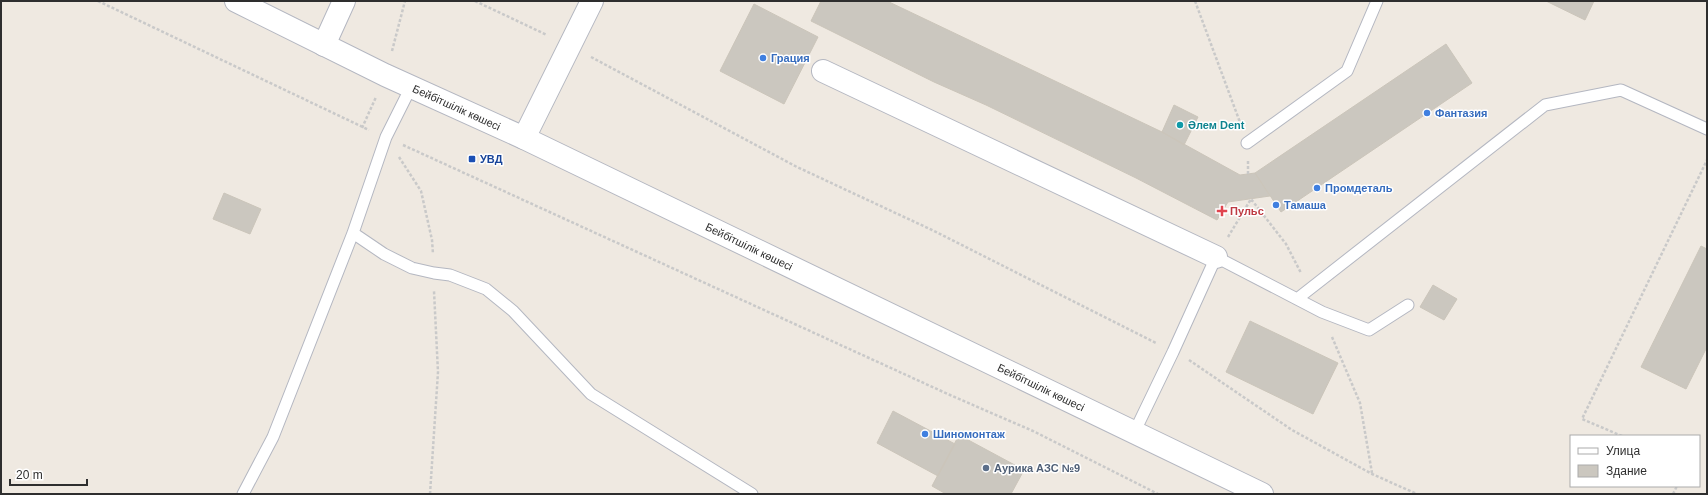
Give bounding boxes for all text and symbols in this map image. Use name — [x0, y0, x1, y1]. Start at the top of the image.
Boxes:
place label: Грация — [771, 52, 810, 64]
marker: Грация — [758, 53, 768, 63]
street label: Бейбітшілік көшесі — [411, 82, 502, 133]
place label: Фантазия — [1435, 107, 1487, 119]
marker: Фантазия — [1422, 108, 1432, 118]
place label: Әлем Dent — [1188, 119, 1245, 131]
marker: Әлем Dent — [1175, 120, 1185, 130]
place label: УВД — [480, 153, 503, 165]
marker: УВД — [467, 154, 477, 164]
place label: Промдеталь — [1325, 182, 1393, 194]
marker: Промдеталь — [1312, 183, 1322, 193]
place label: Тамаша — [1284, 199, 1327, 211]
marker: Тамаша — [1271, 200, 1281, 210]
place label: Пульс — [1230, 205, 1264, 217]
marker: Пульс — [1217, 206, 1227, 216]
street label: Бейбітшілік көшесі — [704, 221, 795, 273]
street label: Бейбітшілік көшесі — [996, 361, 1086, 413]
place label: Шиномонтаж — [933, 428, 1005, 440]
marker: Шиномонтаж — [920, 429, 930, 439]
legend — [1570, 435, 1700, 487]
text: Улица — [1606, 444, 1640, 458]
scale bar — [10, 461, 87, 487]
place label: Аурика АЗС №9 — [994, 462, 1080, 474]
marker: Аурика АЗС №9 — [981, 463, 991, 473]
text: Здание — [1606, 464, 1647, 478]
text: 20 m — [16, 468, 43, 482]

